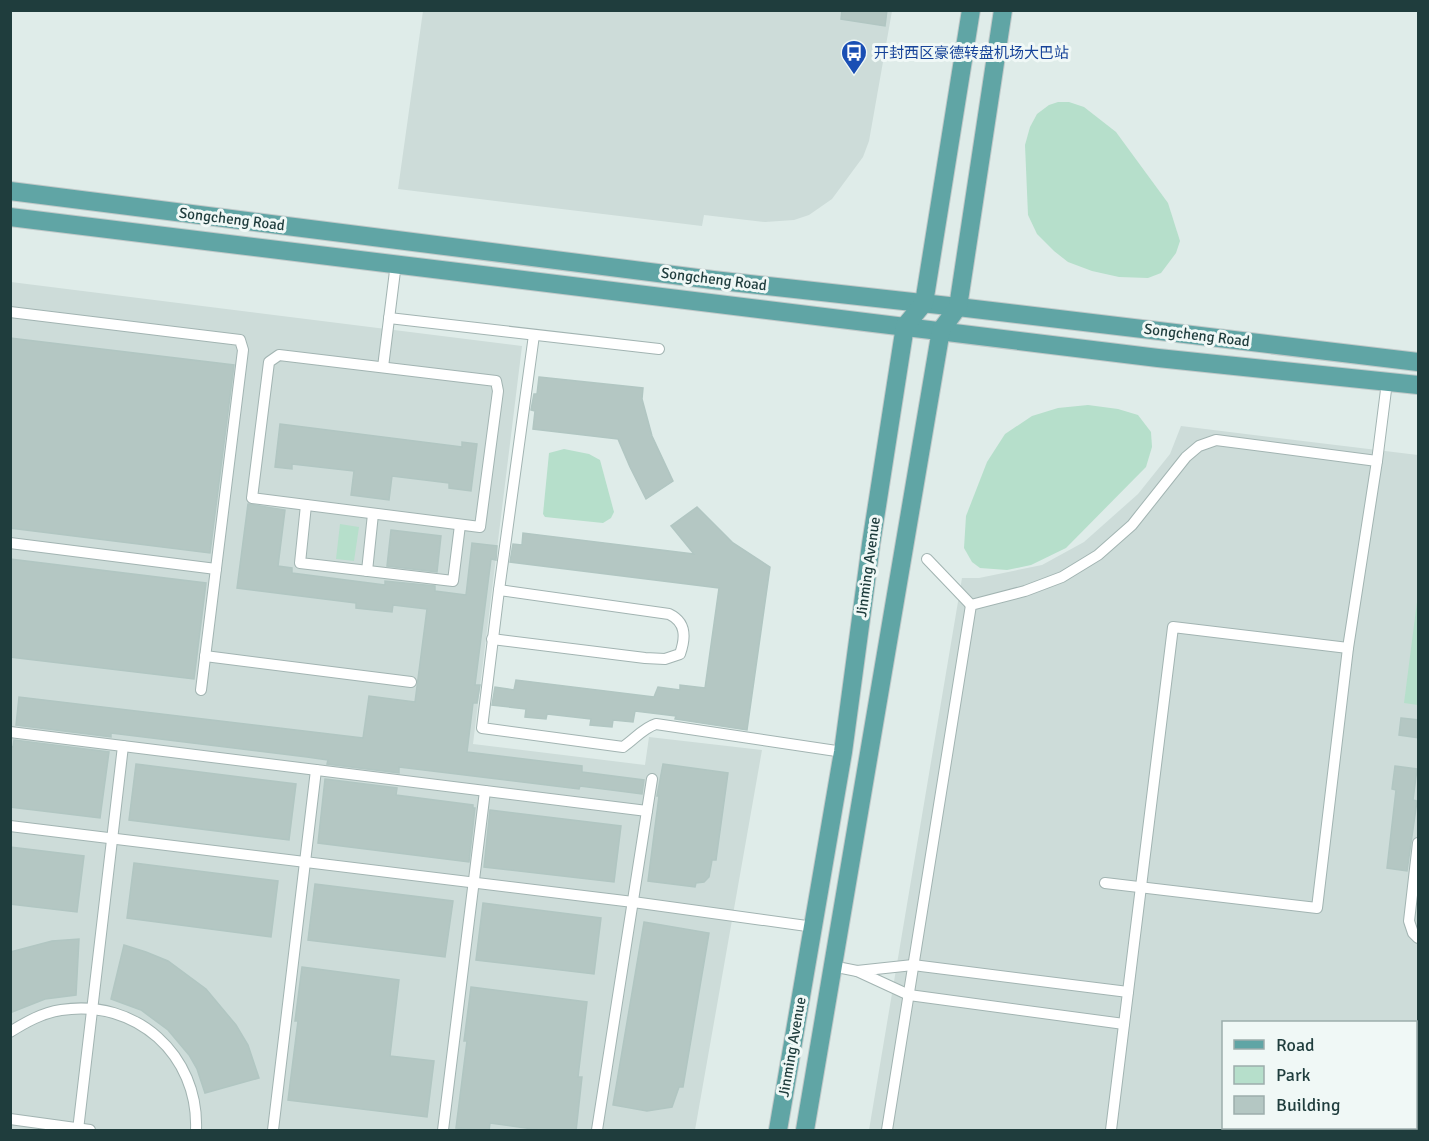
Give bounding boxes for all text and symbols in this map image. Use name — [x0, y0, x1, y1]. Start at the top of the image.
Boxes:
bus stop icon: 开封西区豪德转盘机场大巴站 — [839, 38, 869, 76]
place label: 开封西区豪德转盘机场大巴站 — [874, 44, 1069, 62]
street label: Songcheng Road — [178, 204, 286, 234]
street label: Songcheng Road — [660, 264, 768, 294]
street label: Songcheng Road — [1143, 320, 1251, 350]
street label: Jinming Avenue — [852, 516, 884, 618]
street label: Jinming Avenue — [774, 996, 810, 1098]
legend — [1222, 1021, 1417, 1129]
text: Road — [1276, 1034, 1315, 1056]
text: Park — [1276, 1064, 1311, 1086]
text: Building — [1276, 1094, 1340, 1116]

